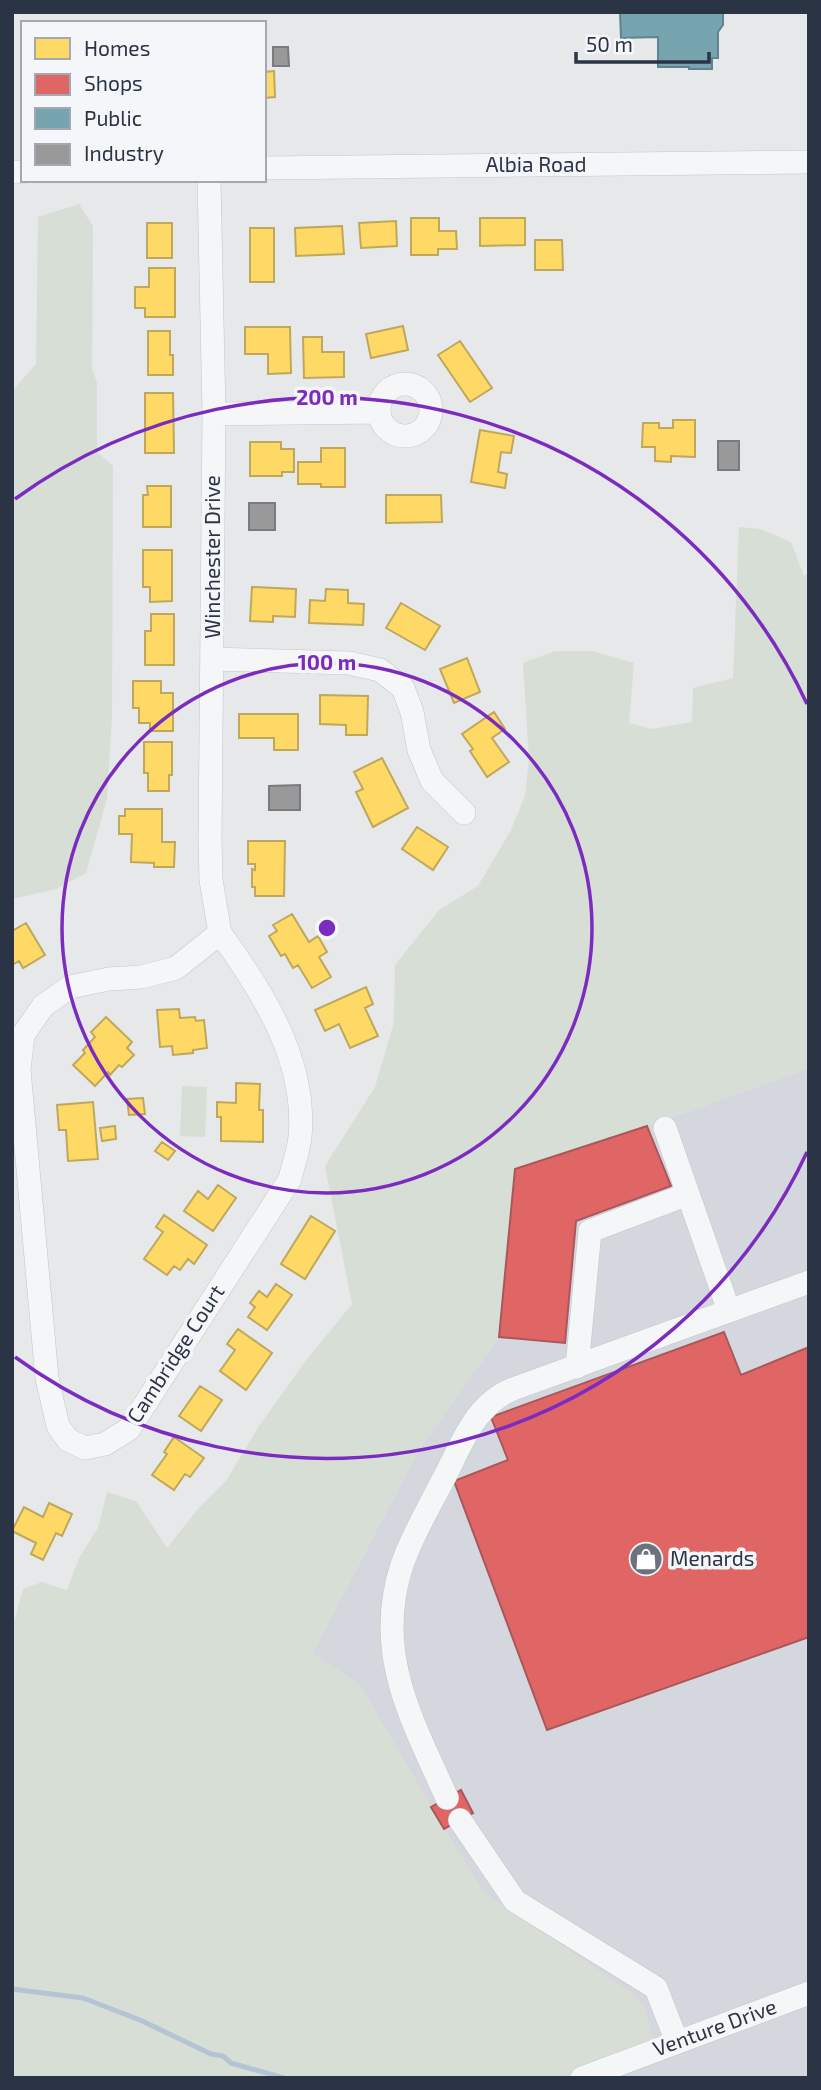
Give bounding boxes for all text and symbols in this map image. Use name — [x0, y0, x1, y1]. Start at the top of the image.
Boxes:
legend — [21, 21, 266, 182]
scale bar — [576, 21, 709, 65]
text: 50 m — [586, 31, 633, 56]
text: Homes — [84, 35, 150, 60]
text: Shops — [84, 70, 143, 95]
text: Public — [84, 105, 142, 130]
text: Industry — [84, 140, 164, 165]
street label: Albia Road — [485, 151, 587, 176]
text: 200 m — [296, 384, 358, 409]
street label: Winchester Drive — [199, 475, 224, 639]
text: 100 m — [298, 649, 356, 674]
centre of rings — [315, 916, 339, 940]
street label: Cambridge Court — [121, 1280, 229, 1427]
shop icon: Menards — [627, 1540, 665, 1578]
place label: Menards — [670, 1545, 754, 1570]
street label: Venture Drive — [649, 1993, 780, 2060]

